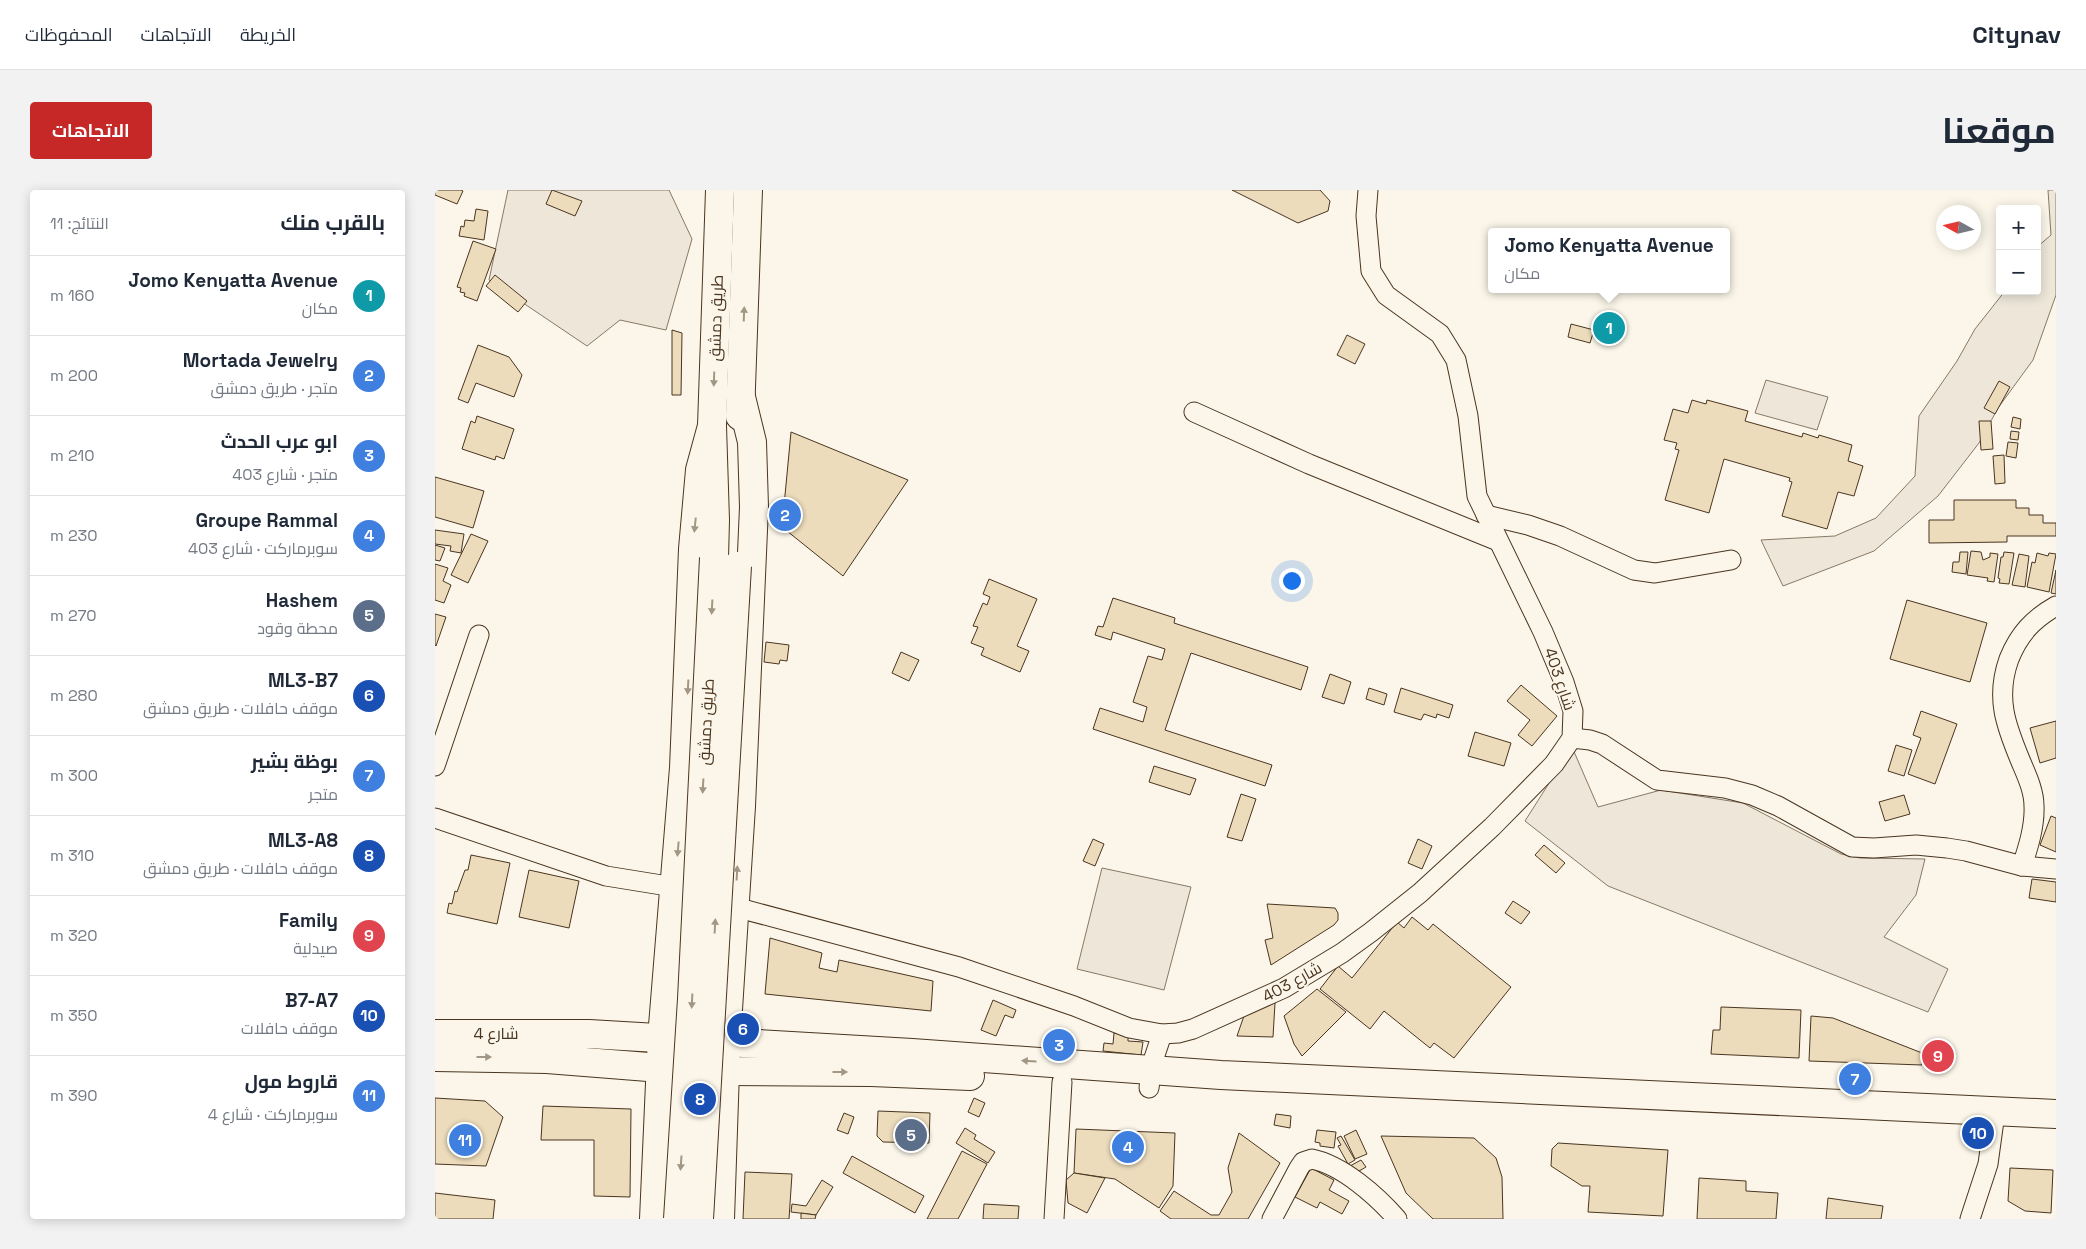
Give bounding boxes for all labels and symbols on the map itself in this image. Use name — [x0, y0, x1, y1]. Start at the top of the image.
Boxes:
north arrow — [1936, 205, 1981, 250]
street label: طريق دمشق — [704, 274, 728, 362]
one-way arrow — [740, 305, 748, 321]
pin: 1 — [1593, 309, 1625, 347]
one-way arrow — [710, 371, 718, 387]
pin: 2 — [769, 496, 801, 534]
one-way arrow — [691, 517, 699, 533]
your location — [1279, 568, 1305, 594]
one-way arrow — [707, 599, 715, 615]
street label: شارع 403 — [1539, 645, 1581, 713]
street label: طريق دمشق — [693, 678, 719, 766]
one-way arrow — [683, 679, 691, 695]
one-way arrow — [699, 779, 707, 795]
one-way arrow — [673, 842, 681, 858]
one-way arrow — [734, 865, 742, 881]
one-way arrow — [712, 917, 720, 933]
street label: شارع 403 — [1258, 957, 1326, 1008]
one-way arrow — [687, 993, 695, 1009]
pin: 6 — [727, 1010, 759, 1048]
street label: شارع 4 — [473, 1023, 519, 1045]
pin: 3 — [1043, 1026, 1075, 1064]
pin: 9 — [1922, 1037, 1954, 1075]
one-way arrow — [476, 1054, 492, 1062]
one-way arrow — [1020, 1057, 1036, 1065]
pin: 7 — [1839, 1060, 1871, 1098]
one-way arrow — [832, 1068, 848, 1076]
pin: 8 — [684, 1080, 716, 1118]
pin: 10 — [1962, 1114, 1994, 1152]
pin: 5 — [895, 1116, 927, 1154]
pin: 11 — [449, 1121, 481, 1159]
pin: 4 — [1112, 1128, 1144, 1166]
one-way arrow — [677, 1155, 685, 1171]

